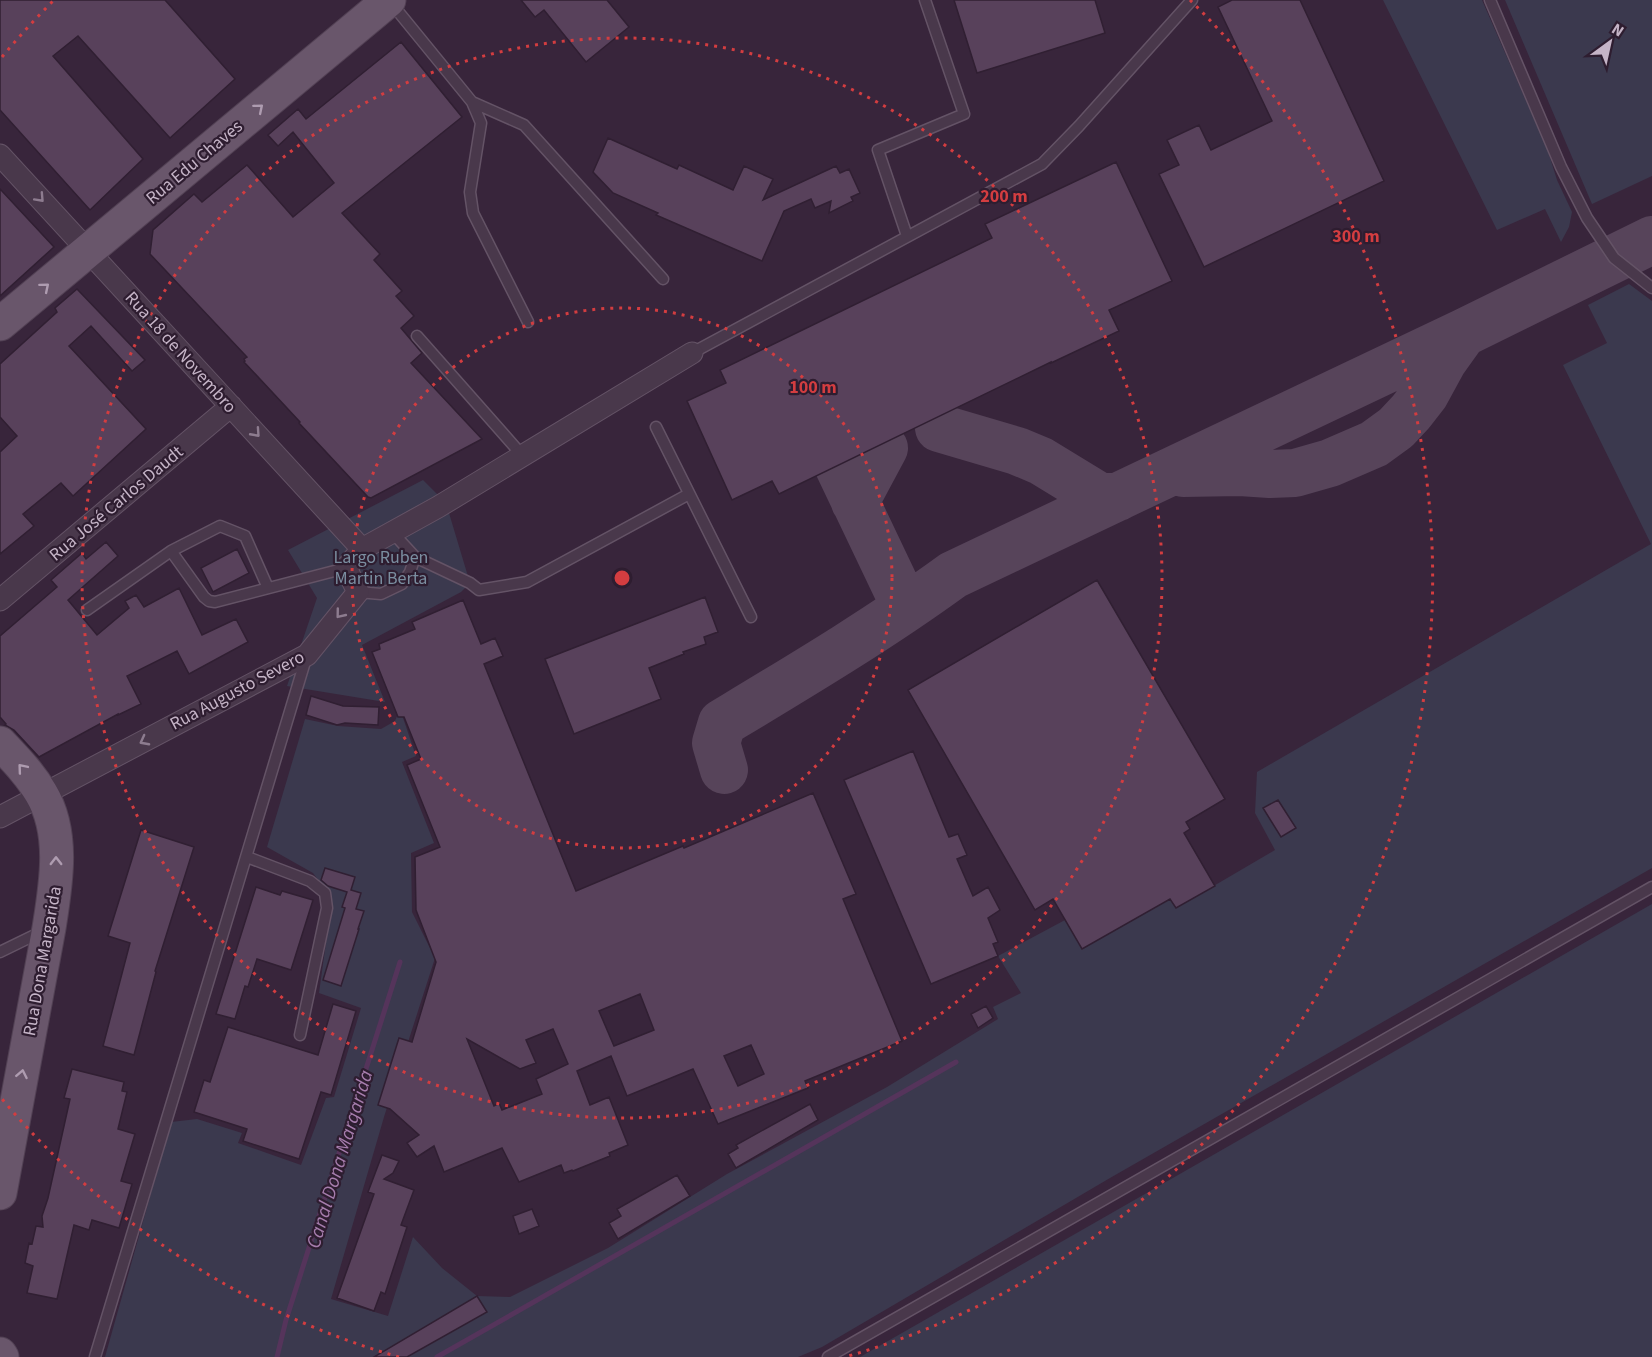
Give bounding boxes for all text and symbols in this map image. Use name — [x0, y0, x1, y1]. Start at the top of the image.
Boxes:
north arrow — [1580, 12, 1640, 72]
text: N — [1607, 18, 1628, 42]
one-way arrow — [252, 104, 263, 115]
street label: Rua Edu Chaves — [141, 114, 248, 210]
text: 200 m — [980, 184, 1028, 209]
one-way arrow — [33, 191, 44, 202]
text: 300 m — [1332, 224, 1380, 249]
one-way arrow — [38, 283, 49, 294]
street label: Rua 18 de Novembro — [119, 286, 242, 419]
text: 100 m — [789, 375, 837, 400]
one-way arrow — [248, 426, 259, 437]
street label: Rua José Carlos Daudt — [44, 440, 189, 567]
park label: Largo Ruben Martin Berta — [334, 545, 428, 591]
centre of rings — [612, 568, 632, 588]
one-way arrow — [336, 607, 347, 618]
street label: Rua Augusto Severo — [166, 644, 309, 736]
one-way arrow — [139, 734, 150, 745]
one-way arrow — [18, 764, 29, 775]
one-way arrow — [50, 856, 62, 865]
street label: Rua Dona Margarida — [17, 884, 68, 1038]
water label: Canal Dona Margarida — [300, 1066, 380, 1252]
one-way arrow — [15, 1069, 28, 1079]

